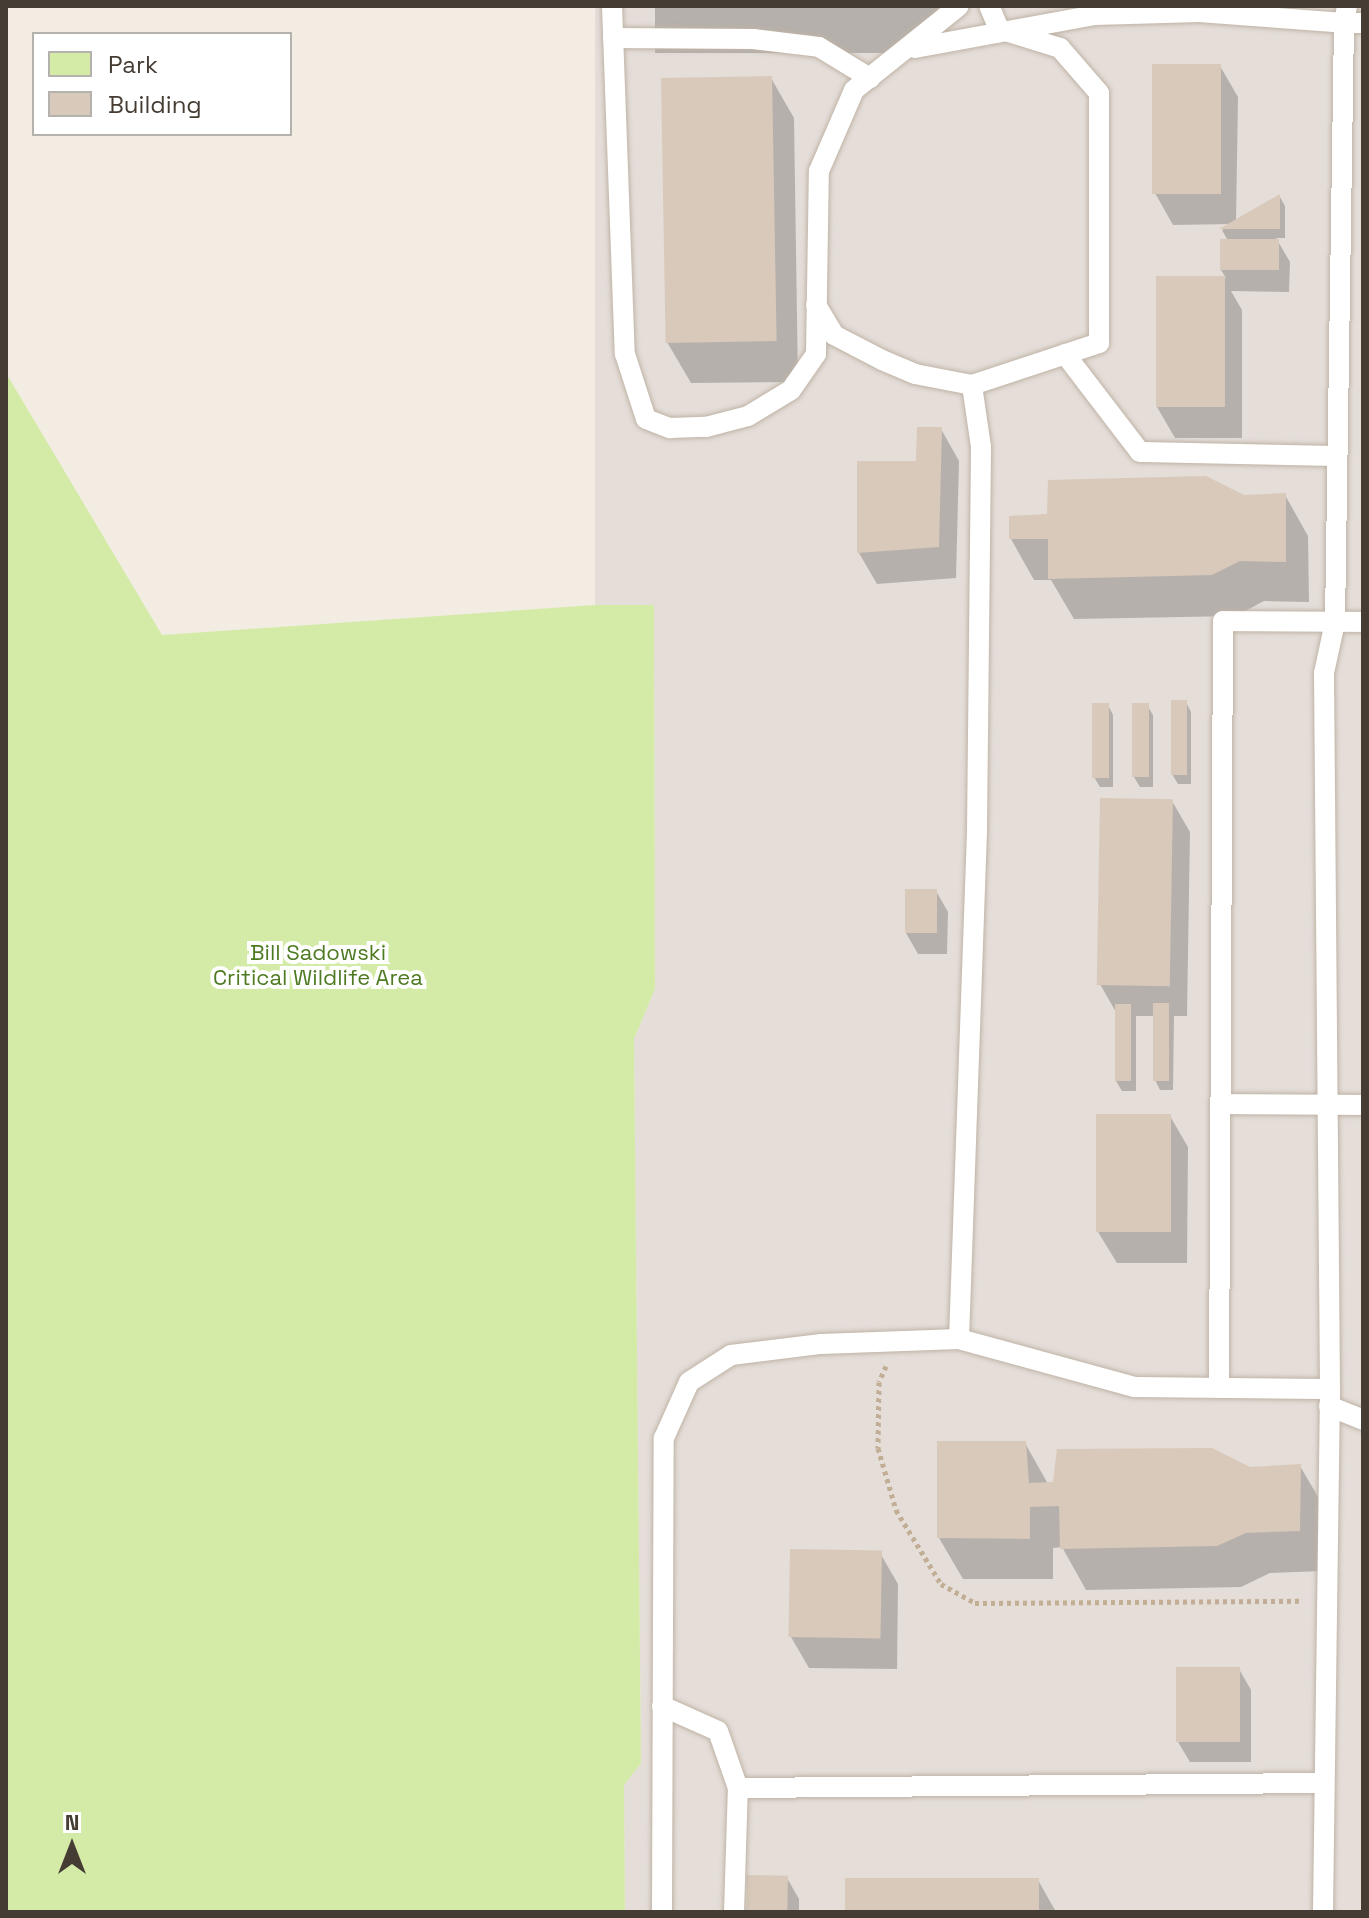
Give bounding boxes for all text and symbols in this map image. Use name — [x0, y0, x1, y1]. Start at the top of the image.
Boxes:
legend — [32, 32, 292, 136]
text: Park — [108, 49, 158, 80]
text: Building — [108, 89, 202, 120]
park label: Bill Sadowski Critical Wildlife Area — [213, 939, 423, 990]
north arrow — [32, 1806, 112, 1886]
text: N — [65, 1808, 79, 1836]

